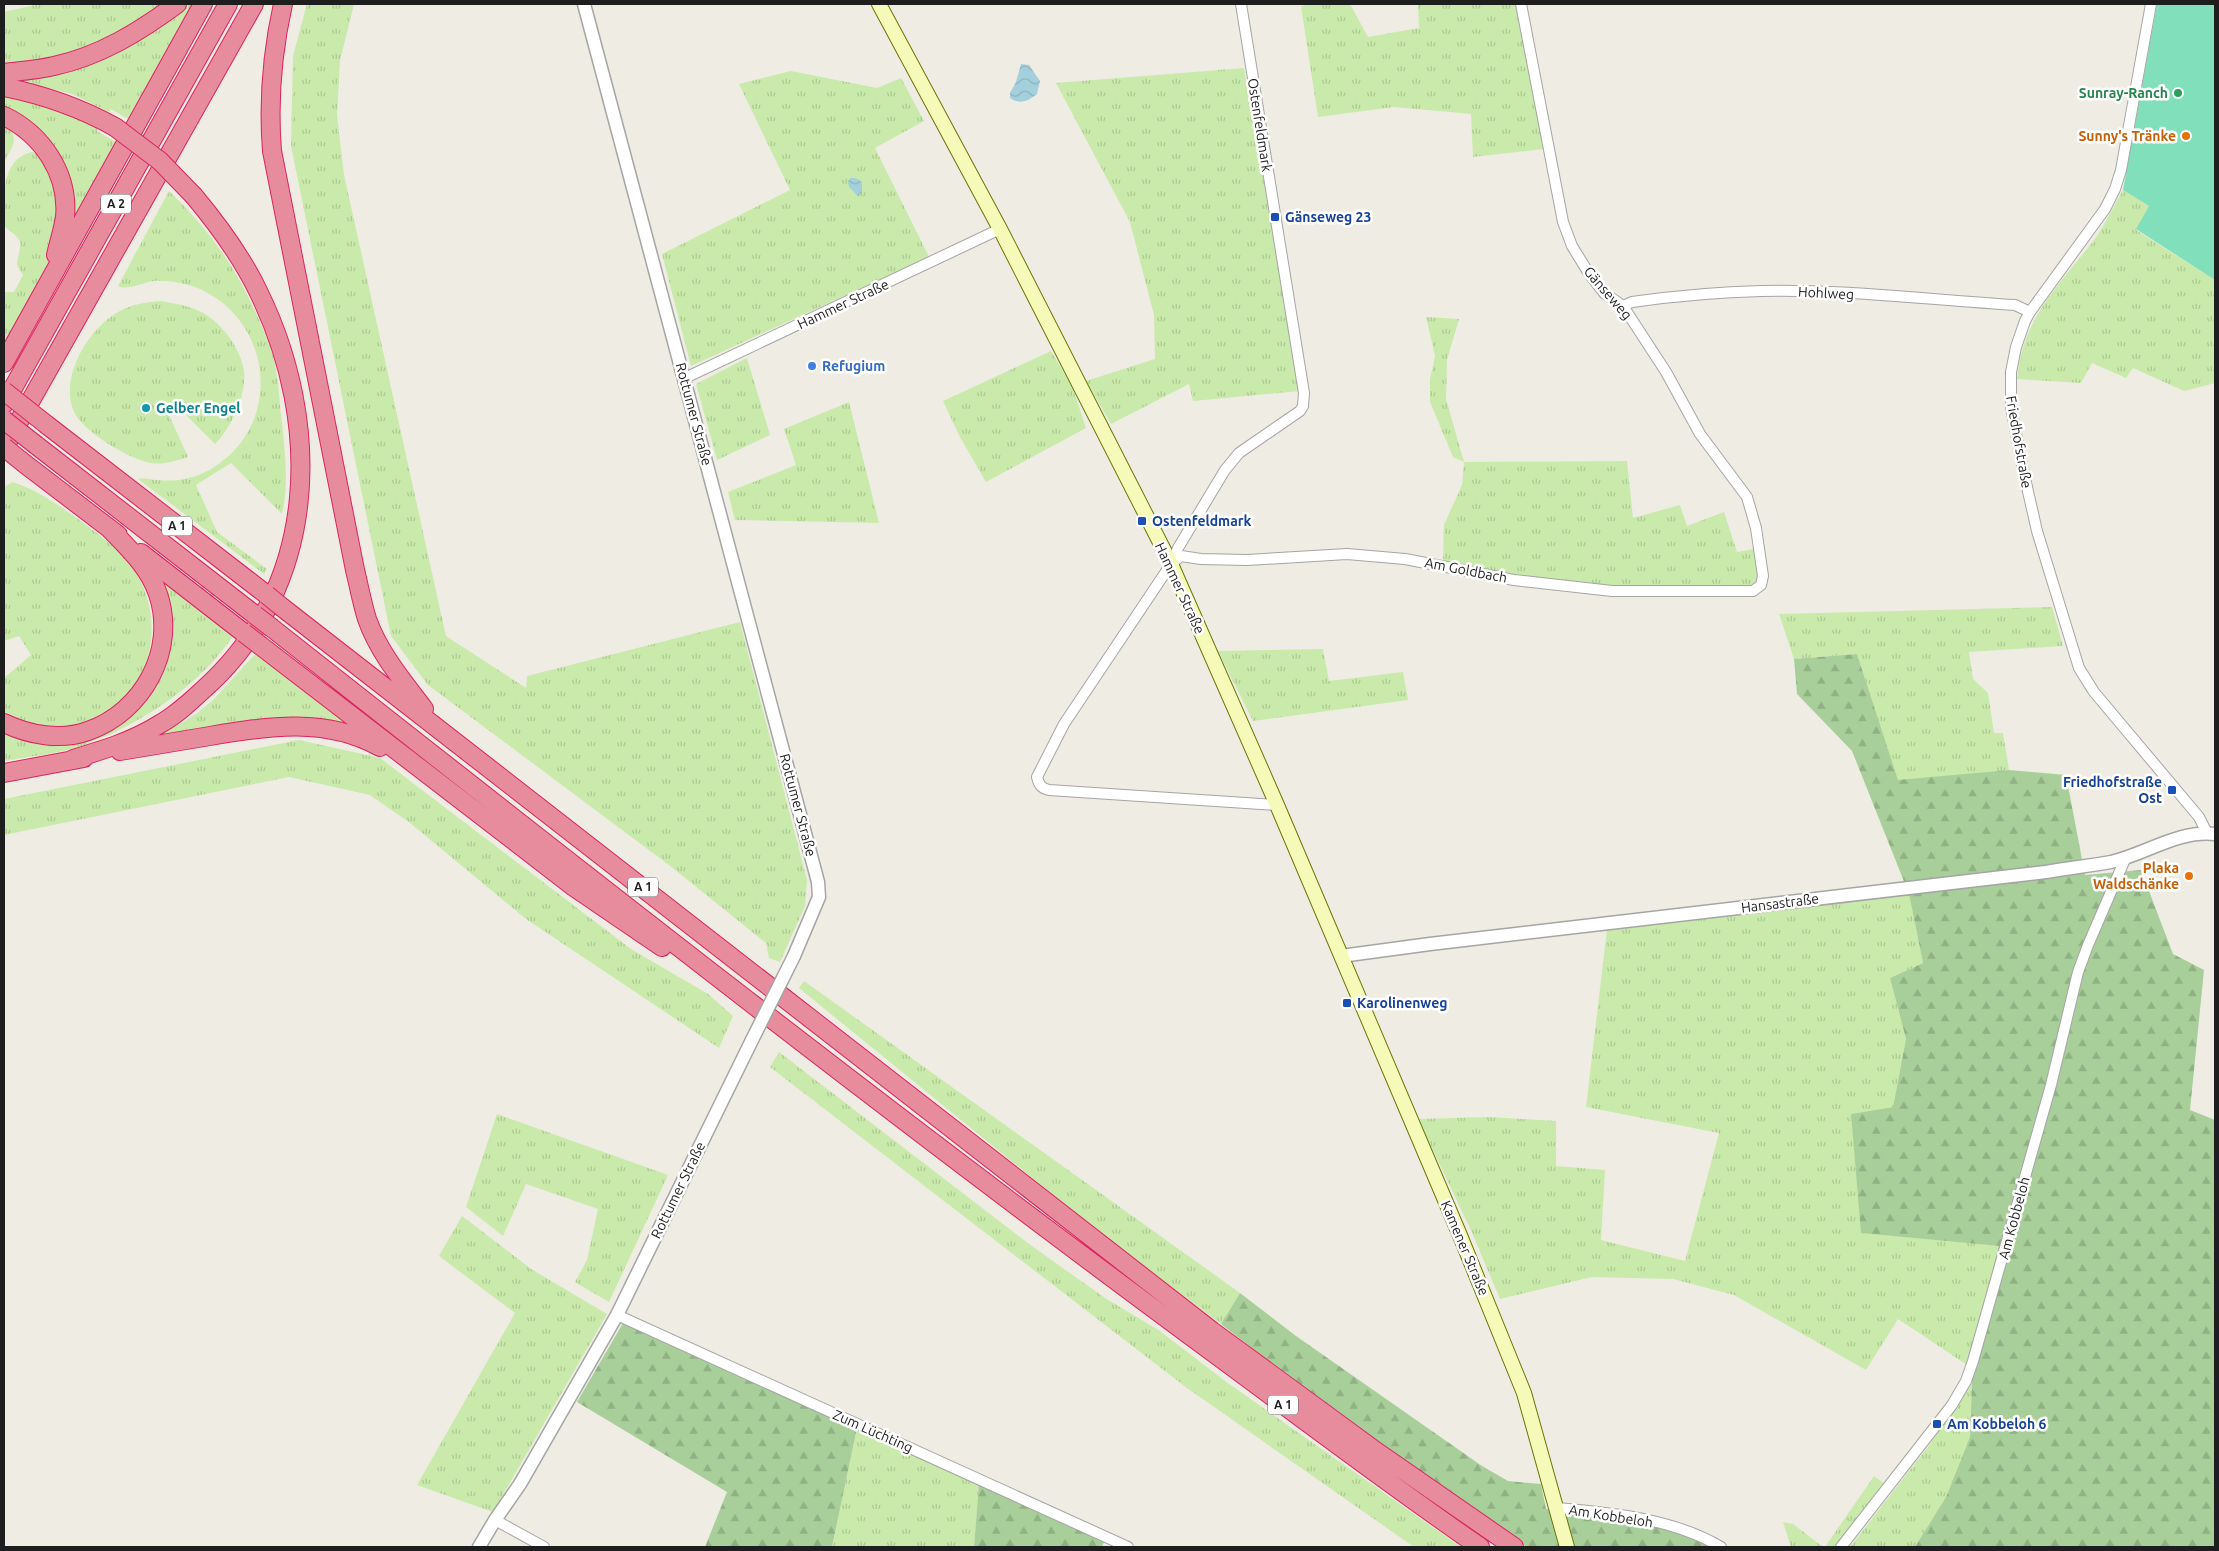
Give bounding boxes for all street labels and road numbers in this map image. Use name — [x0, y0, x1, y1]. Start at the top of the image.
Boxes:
street label: Ostenfeldmark — [1245, 77, 1275, 173]
road number: A 2 — [101, 194, 131, 213]
street label: Gänseweg — [1581, 263, 1635, 323]
street label: Hammer Straße — [795, 276, 891, 332]
street label: Hohlweg — [1798, 284, 1854, 302]
street label: Rottumer Straße — [673, 361, 715, 467]
street label: Friedhofstraße — [2003, 395, 2035, 489]
road number: A 1 — [162, 516, 192, 536]
street label: Hammer Straße — [1152, 540, 1208, 636]
street label: Am Goldbach — [1423, 554, 1509, 586]
street label: Rottumer Straße — [777, 752, 819, 858]
road number: A 1 — [628, 878, 658, 896]
street label: Hansastraße — [1740, 890, 1820, 916]
street label: Rottumer Straße — [648, 1139, 708, 1241]
street label: Am Kobbeloh — [1995, 1175, 2033, 1261]
street label: Kamener Straße — [1438, 1198, 1492, 1298]
road number: A 1 — [1268, 1396, 1298, 1414]
street label: Zum Lüchting — [831, 1406, 915, 1456]
street label: Am Kobbeloh — [1568, 1501, 1654, 1531]

